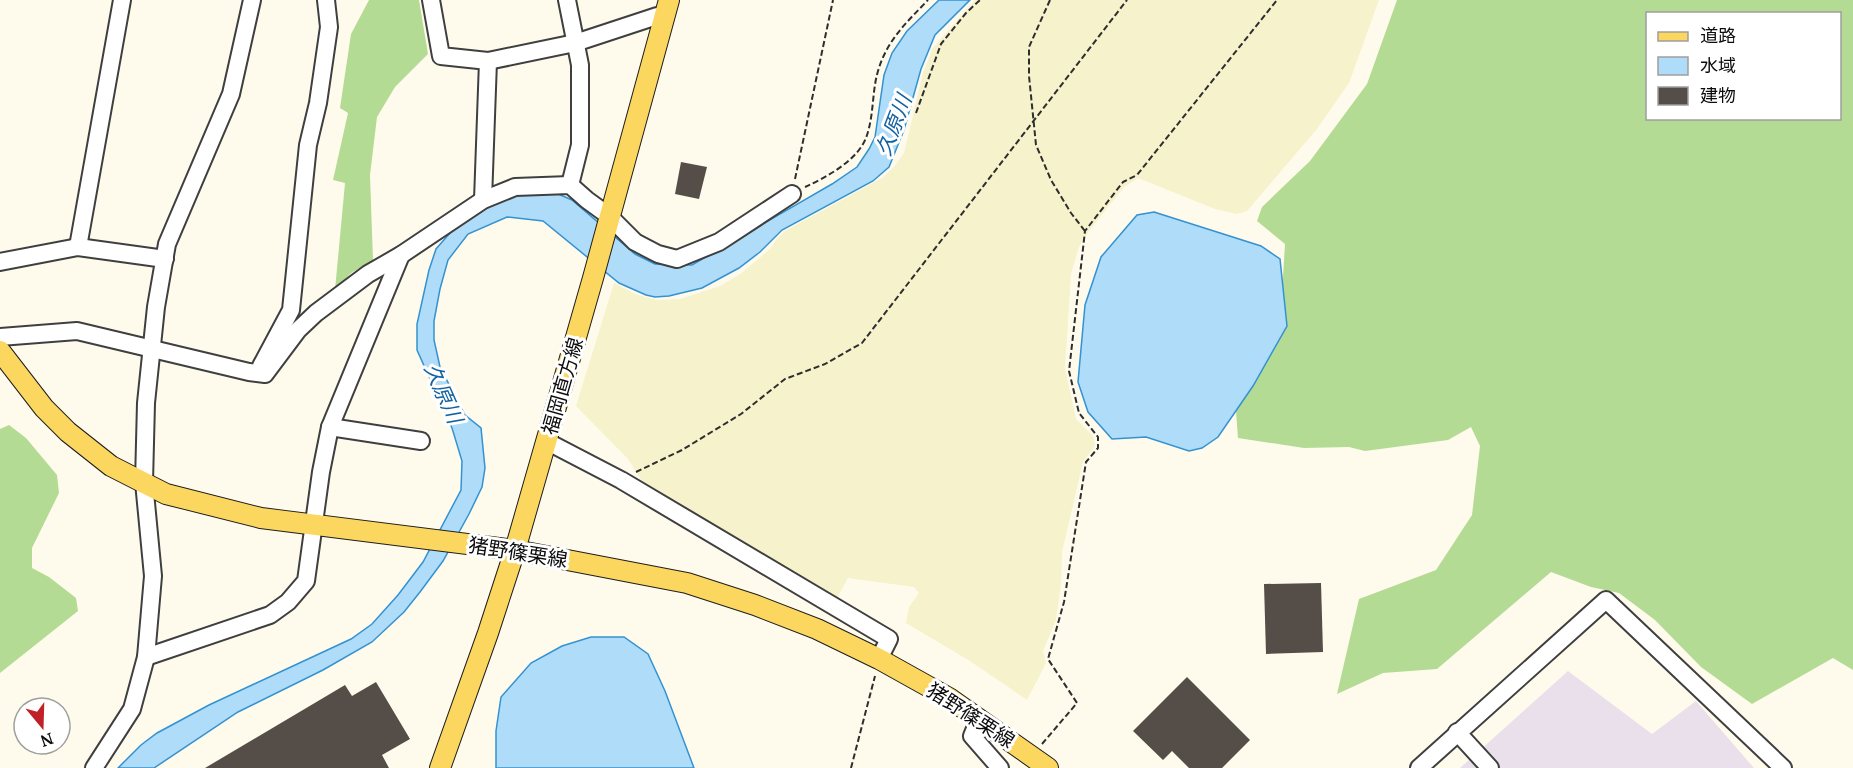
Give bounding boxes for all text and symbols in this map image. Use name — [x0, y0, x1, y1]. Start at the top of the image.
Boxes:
legend — [1646, 12, 1841, 120]
text: 道路 — [1700, 23, 1736, 47]
text: 水域 — [1700, 53, 1736, 77]
text: 建物 — [1700, 83, 1736, 107]
water label: 久原川 — [869, 89, 918, 159]
street label: 福岡直方線 — [535, 334, 589, 438]
water label: 久原川 — [418, 359, 470, 429]
street label: 猪野篠栗線 — [467, 531, 569, 573]
street label: 猪野篠栗線 — [922, 676, 1020, 754]
north arrow — [12, 696, 72, 756]
text: N — [38, 728, 56, 753]

